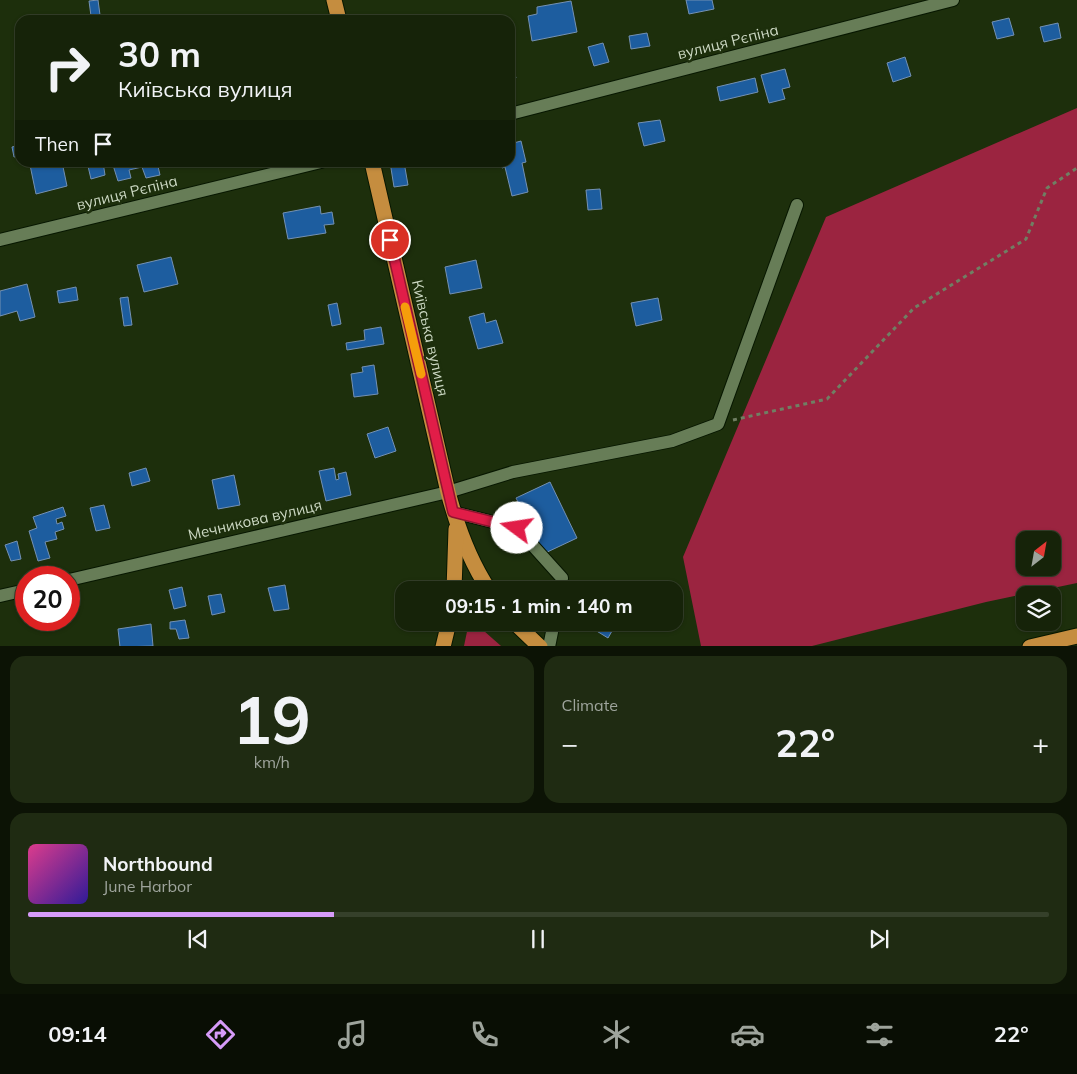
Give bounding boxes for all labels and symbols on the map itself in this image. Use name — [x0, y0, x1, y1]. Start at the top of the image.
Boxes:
street label: вулиця Рєпіна — [675, 20, 780, 63]
street label: вулиця Рєпіна — [74, 171, 179, 214]
pin — [369, 219, 411, 261]
street label: Київська вулиця — [408, 278, 453, 398]
street label: Мечникова вулиця — [186, 495, 324, 544]
position arrow — [490, 501, 542, 553]
north arrow — [1016, 531, 1061, 576]
speed limit sign: 20 — [15, 566, 80, 631]

